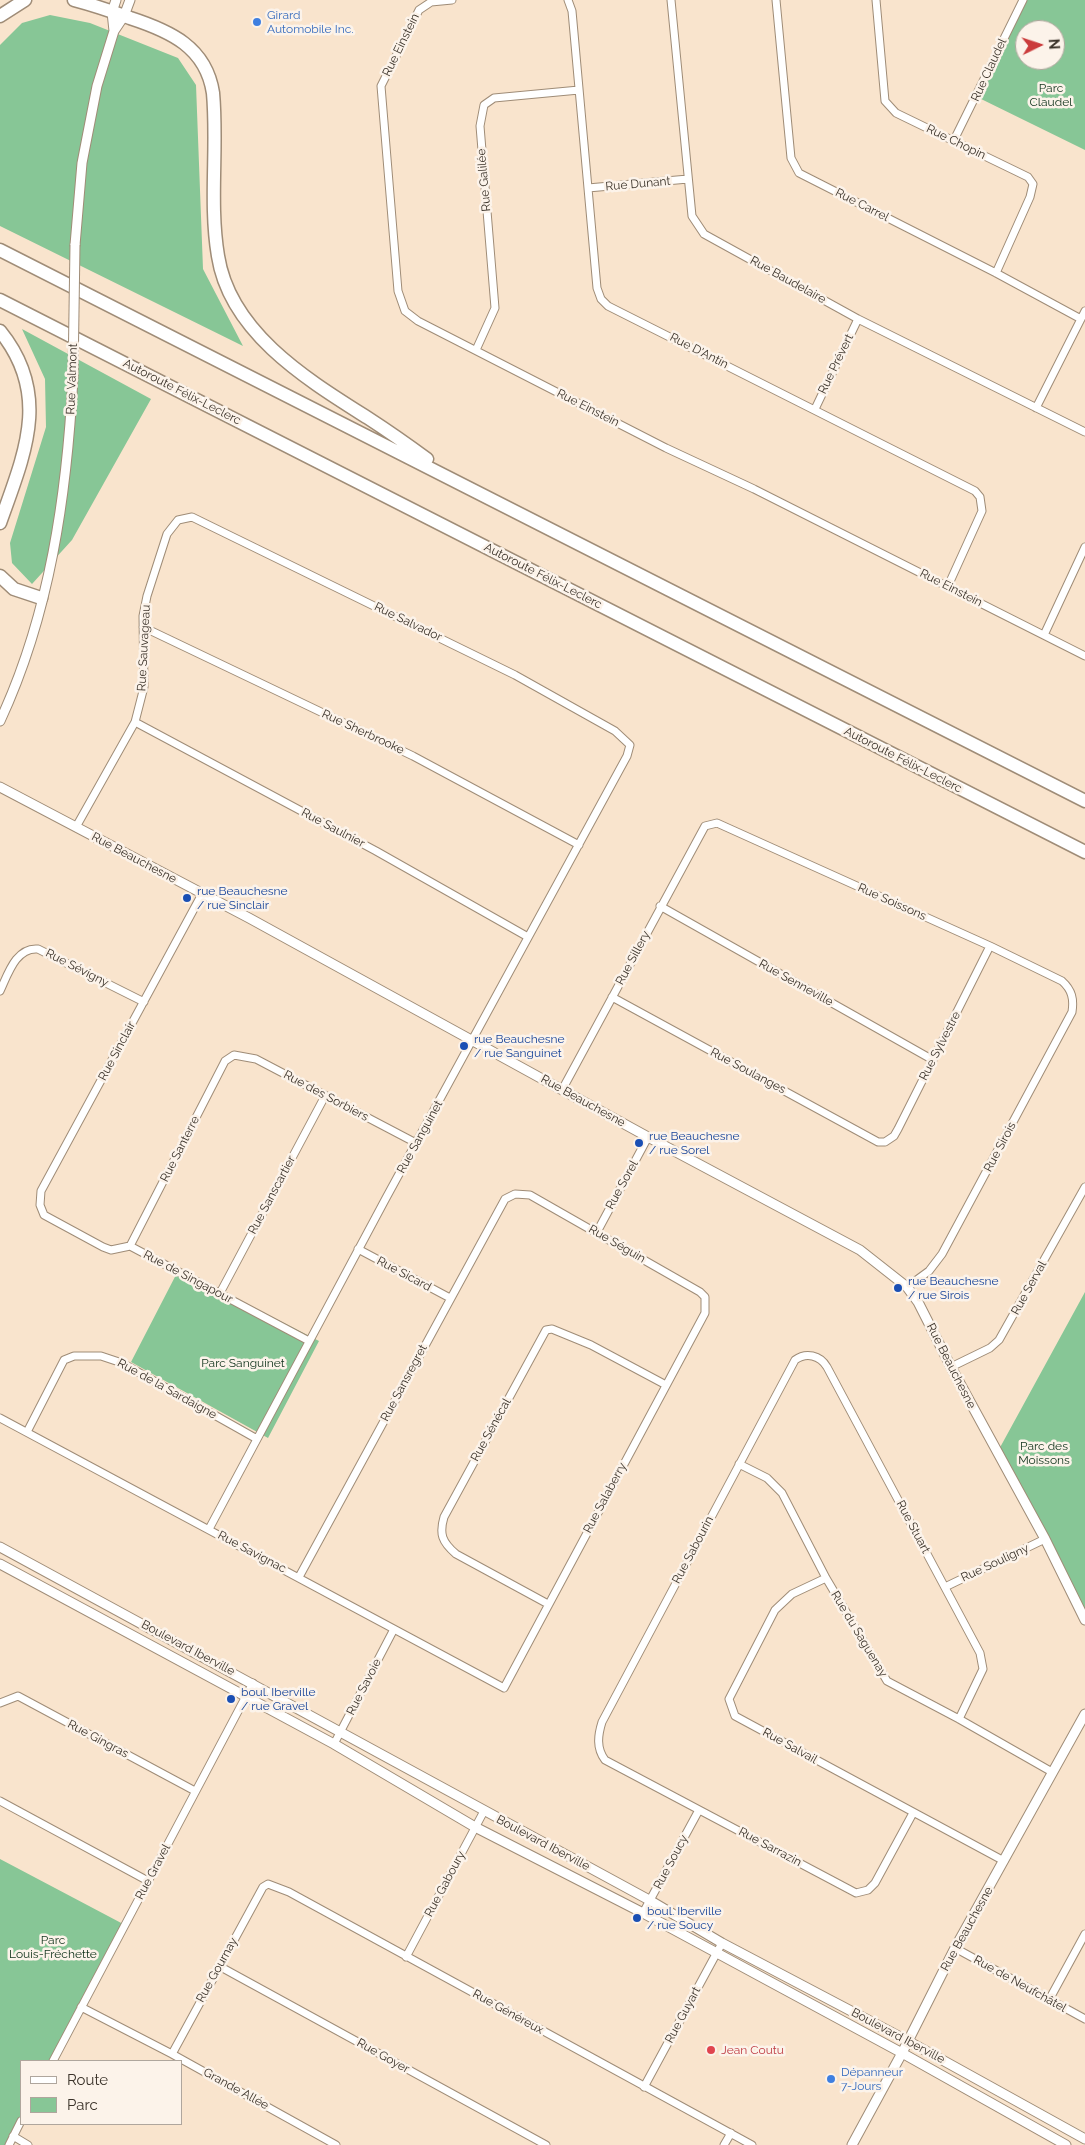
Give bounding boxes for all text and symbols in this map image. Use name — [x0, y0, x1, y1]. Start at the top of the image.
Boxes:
place label: Girard Automobile Inc. — [267, 8, 354, 36]
street label: Rue Einstein — [380, 11, 422, 79]
marker: Girard Automobile Inc. — [251, 16, 263, 28]
north arrow — [1015, 20, 1065, 70]
street label: Rue Claudel — [968, 36, 1010, 104]
text: N — [1046, 38, 1062, 50]
park label: Parc Claudel — [1030, 81, 1072, 109]
street label: Rue Chopin — [924, 121, 988, 163]
street label: Rue Galilée — [474, 148, 494, 212]
street label: Rue Dunant — [605, 174, 671, 194]
street label: Rue Carrel — [833, 185, 891, 225]
street label: Rue Baudelaire — [748, 253, 828, 307]
street label: Rue D'Antin — [667, 330, 731, 372]
street label: Rue Prévert — [815, 332, 857, 396]
street label: Rue Valmont — [64, 343, 80, 415]
street label: Autoroute Félix-Leclerc — [121, 356, 243, 428]
street label: Rue Einstein — [554, 386, 622, 430]
street label: Autoroute Félix-Leclerc — [482, 540, 604, 612]
street label: Rue Einstein — [917, 566, 985, 610]
street label: Rue Salvador — [372, 599, 444, 645]
street label: Rue Sauvageau — [135, 604, 153, 692]
street label: Rue Sherbrooke — [319, 707, 407, 757]
street label: Autoroute Félix-Leclerc — [842, 724, 964, 796]
street label: Rue Saulnier — [299, 805, 367, 851]
street label: Rue Beauchesne — [89, 830, 179, 886]
street label: Rue Soissons — [855, 880, 929, 924]
place label: rue Beauchesne / rue Sinclair — [197, 884, 288, 912]
marker: rue Beauchesne / rue Sinclair — [181, 892, 193, 904]
street label: Rue Sillery — [613, 929, 653, 987]
street label: Rue Sévigny — [43, 946, 111, 990]
street label: Rue Senneville — [756, 957, 836, 1009]
street label: Rue Sylvestre — [916, 1009, 964, 1083]
street label: Rue Sinclair — [95, 1019, 139, 1083]
place label: rue Beauchesne / rue Sanguinet — [474, 1032, 565, 1060]
marker: rue Beauchesne / rue Sanguinet — [458, 1040, 470, 1052]
street label: Rue Soulanges — [708, 1045, 788, 1097]
street label: Rue des Sorbiers — [281, 1068, 371, 1124]
street label: Rue Beauchesne — [538, 1072, 628, 1130]
street label: Rue Sanguinet — [394, 1098, 446, 1176]
street label: Rue Santerre — [157, 1114, 203, 1184]
street label: Rue Sirois — [981, 1120, 1019, 1174]
place label: rue Beauchesne / rue Sorel — [649, 1129, 740, 1157]
marker: rue Beauchesne / rue Sorel — [633, 1137, 645, 1149]
street label: Rue Sanscartier — [245, 1153, 299, 1237]
street label: Rue Sorel — [603, 1158, 641, 1212]
street label: Rue Séguin — [586, 1222, 648, 1266]
street label: Rue de Singapour — [141, 1247, 235, 1307]
street label: Rue Sicard — [374, 1254, 434, 1294]
street label: Rue Serval — [1008, 1258, 1050, 1318]
place label: rue Beauchesne / rue Sirois — [908, 1274, 999, 1302]
marker: rue Beauchesne / rue Sirois — [892, 1282, 904, 1294]
street label: Rue Beauchesne — [923, 1321, 979, 1411]
street label: Rue Sansregret — [378, 1342, 430, 1424]
street label: Rue de la Sardaigne — [115, 1356, 219, 1422]
park label: Parc Sanguinet — [201, 1356, 285, 1370]
street label: Rue Sénécal — [468, 1396, 514, 1464]
park label: Parc des Moissons — [1018, 1439, 1070, 1467]
street label: Rue Salaberry — [580, 1460, 630, 1536]
street label: Rue Stuart — [893, 1498, 933, 1556]
street label: Rue Sabourin — [669, 1514, 717, 1586]
street label: Rue Savignac — [215, 1528, 289, 1576]
street label: Rue Souligny — [959, 1541, 1031, 1585]
street label: Rue du Saguenay — [828, 1588, 890, 1680]
street label: Boulevard Iberville — [139, 1617, 237, 1679]
street label: Rue Savoie — [344, 1656, 384, 1718]
place label: boul. Iberville / rue Gravel — [241, 1685, 315, 1713]
marker: boul. Iberville / rue Gravel — [225, 1693, 237, 1705]
street label: Rue Gingras — [65, 1717, 131, 1761]
street label: Rue Salvail — [760, 1725, 820, 1767]
street label: Boulevard Iberville — [494, 1812, 592, 1874]
street label: Rue Sarrazin — [736, 1824, 804, 1870]
street label: Rue Soucy — [651, 1832, 691, 1892]
street label: Rue Gravel — [132, 1842, 174, 1902]
street label: Rue Gaboury — [422, 1849, 468, 1919]
street label: Rue Beauchesne — [938, 1884, 996, 1974]
place label: boul. Iberville / rue Soucy — [647, 1904, 721, 1932]
marker: boul. Iberville / rue Soucy — [631, 1912, 643, 1924]
park label: Parc Louis-Fréchette — [9, 1933, 97, 1961]
street label: Rue Gournay — [193, 1935, 241, 2005]
street label: Rue de Neufchâtel — [971, 1953, 1069, 2015]
street label: Rue Guyart — [662, 1984, 704, 2046]
street label: Rue Généreux — [470, 1987, 546, 2037]
street label: Boulevard Iberville — [849, 2005, 947, 2067]
street label: Rue Goyer — [354, 2036, 412, 2076]
place label: Jean Coutu — [721, 2043, 784, 2057]
marker: Jean Coutu — [705, 2044, 717, 2056]
legend — [20, 2060, 182, 2125]
street label: Grande Allée — [201, 2065, 271, 2113]
place label: Dépanneur 7-Jours — [841, 2065, 903, 2093]
text: Route — [67, 2071, 108, 2089]
marker: Dépanneur 7-Jours — [825, 2073, 837, 2085]
text: Parc — [67, 2096, 98, 2114]

